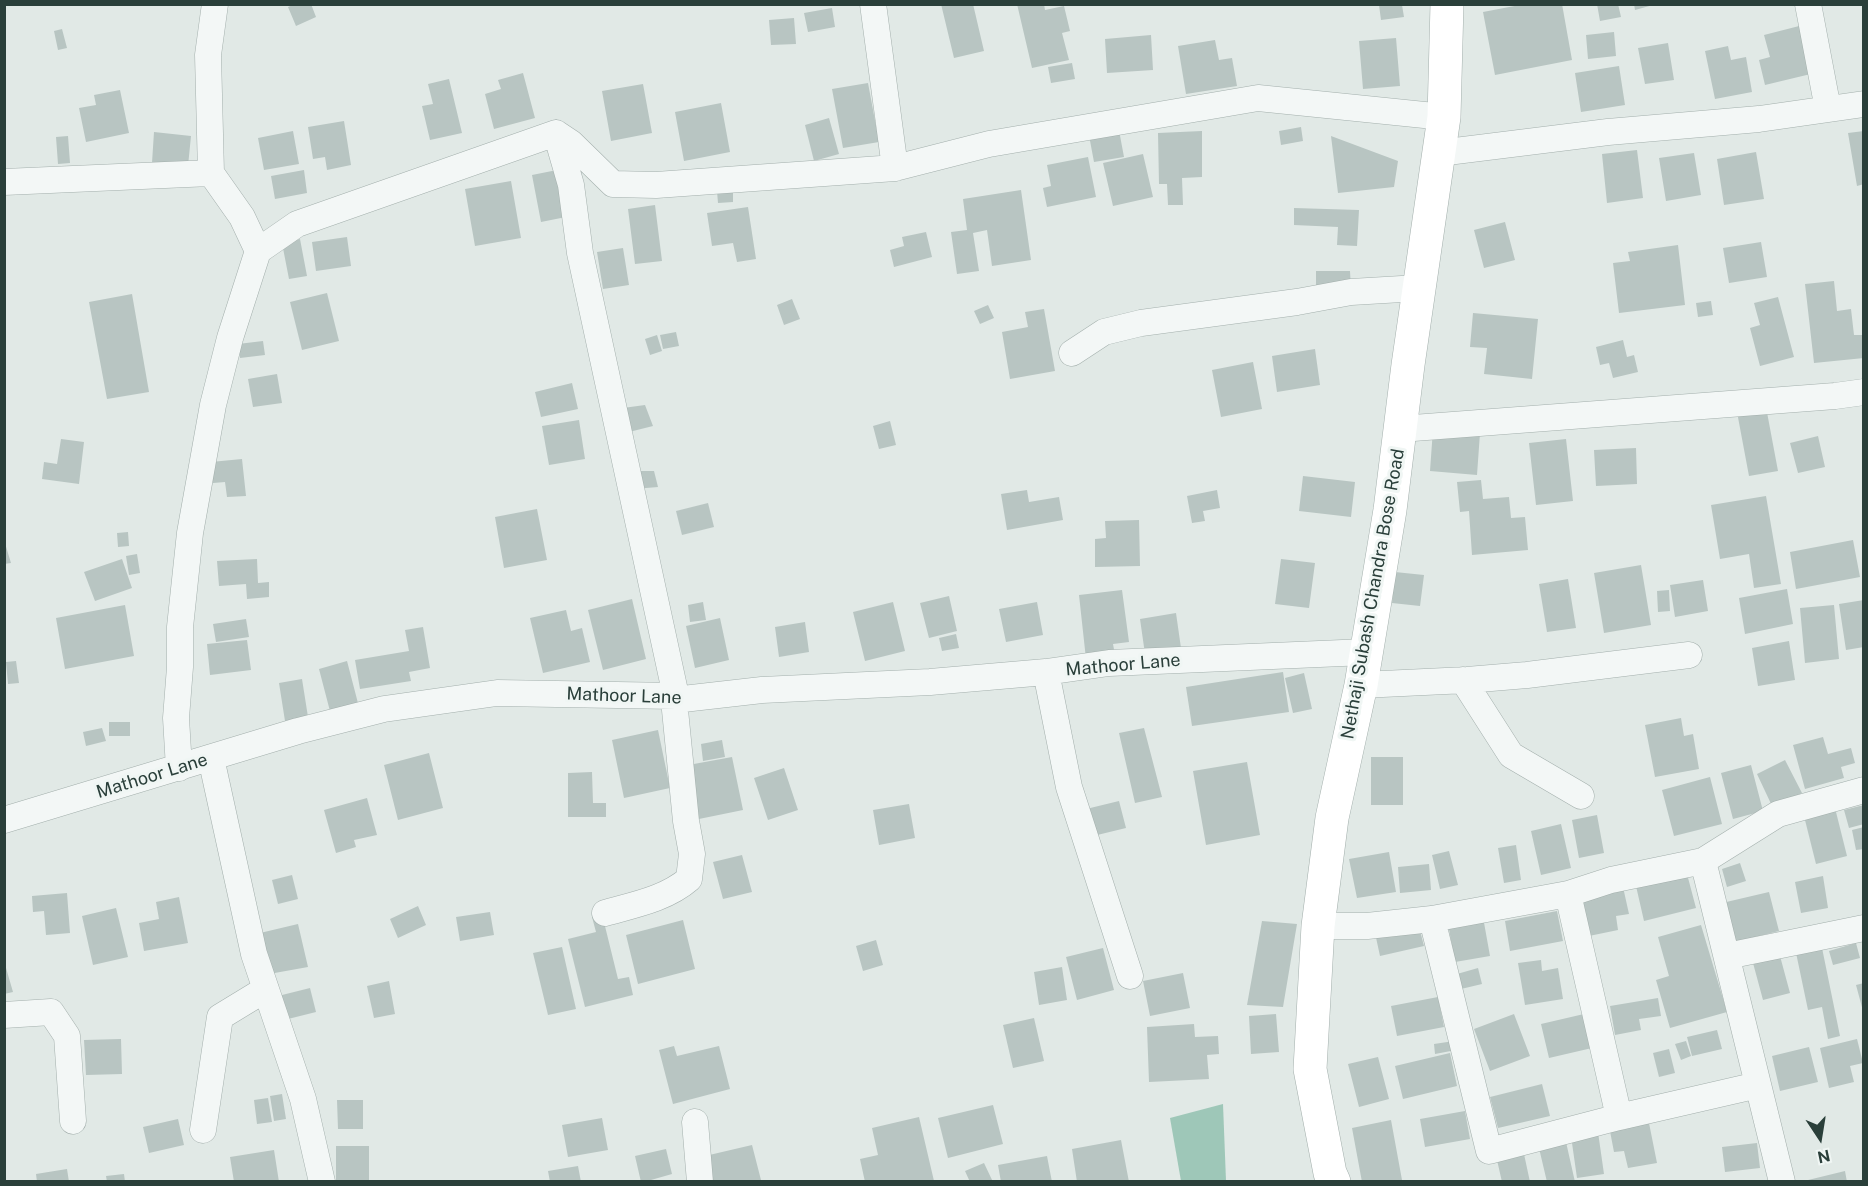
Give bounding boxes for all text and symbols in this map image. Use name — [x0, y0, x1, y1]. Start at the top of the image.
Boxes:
street label: Nethaji Subash Chandra Bose Road — [1337, 447, 1409, 741]
street label: Mathoor Lane — [1065, 649, 1181, 681]
street label: Mathoor Lane — [566, 683, 682, 709]
street label: Mathoor Lane — [94, 749, 210, 803]
north arrow — [1790, 1108, 1850, 1168]
text: N — [1816, 1146, 1832, 1167]

